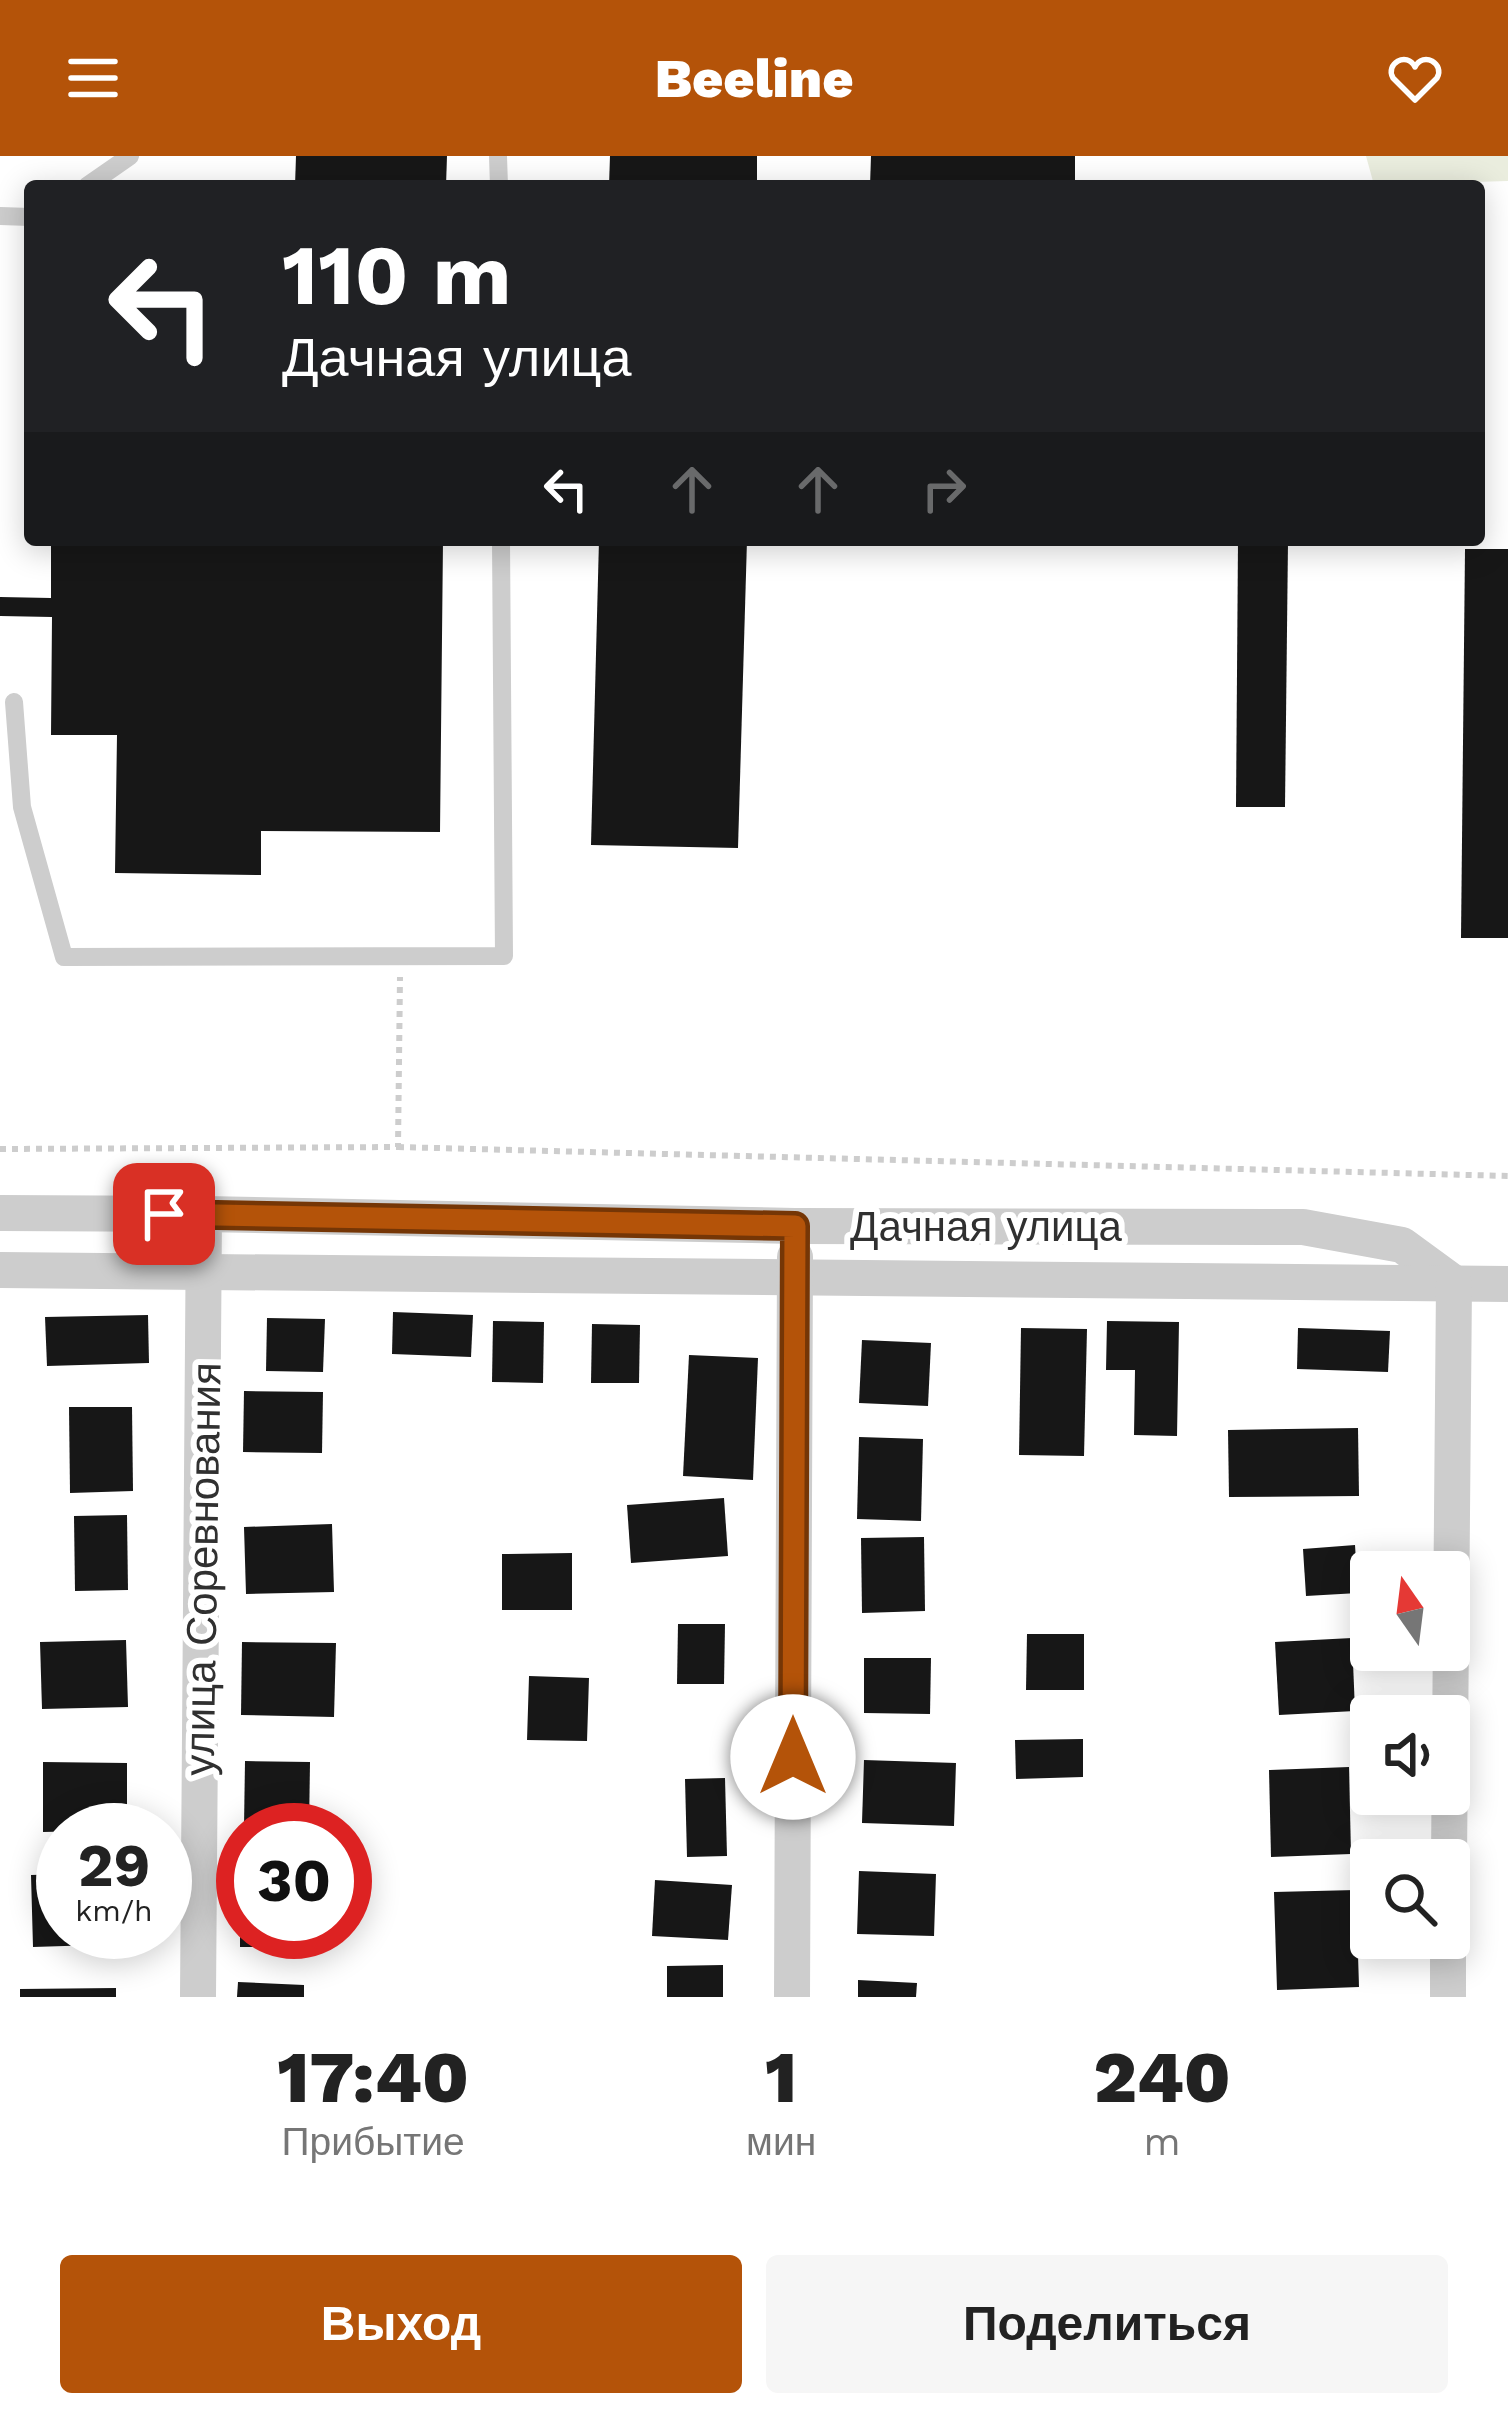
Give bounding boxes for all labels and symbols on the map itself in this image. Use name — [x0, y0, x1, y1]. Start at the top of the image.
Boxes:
pin — [113, 1163, 215, 1265]
street label: Дачная улица — [850, 1202, 1123, 1251]
street label: улица Соревнования — [174, 1362, 231, 1776]
north arrow — [1350, 1551, 1470, 1671]
position arrow — [730, 1694, 856, 1820]
speed limit sign: 30 — [216, 1803, 372, 1959]

